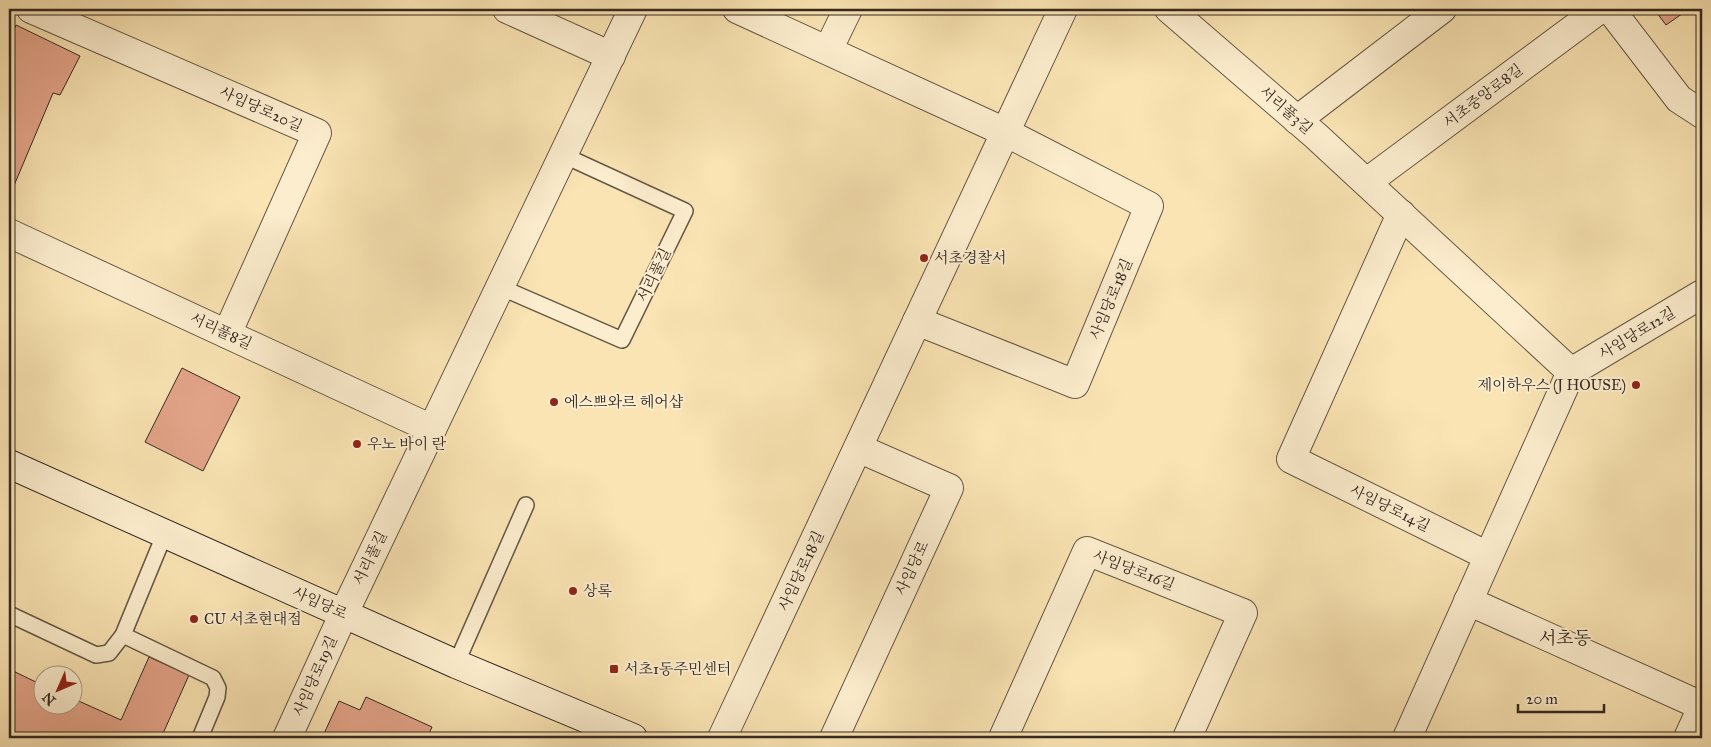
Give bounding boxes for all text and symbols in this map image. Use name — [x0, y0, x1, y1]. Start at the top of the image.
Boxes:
street label: 서초중앙로8길 — [1440, 60, 1526, 132]
street label: 서리풀3길 — [1256, 82, 1316, 138]
street label: 사임당로20길 — [217, 83, 305, 135]
street label: 서리풀길 — [633, 245, 675, 305]
place label: 서초경찰서 — [934, 249, 1006, 267]
marker: 서초경찰서 — [918, 252, 930, 264]
street label: 사임당로18길 — [1086, 256, 1136, 342]
street label: 사임당로12길 — [1596, 303, 1678, 363]
street label: 서리풀8길 — [187, 309, 255, 353]
place label: 제이하우스 (J HOUSE) — [1477, 376, 1626, 395]
marker: 제이하우스 (J HOUSE) — [1630, 379, 1642, 391]
place label: 에스쁘와르 헤어샵 — [564, 393, 684, 411]
marker: 에스쁘와르 헤어샵 — [548, 396, 560, 408]
place label: 우노 바이 란 — [367, 435, 446, 453]
marker: 우노 바이 란 — [351, 438, 363, 450]
street label: 사임당로14길 — [1347, 481, 1433, 535]
street label: 서리풀길 — [349, 528, 391, 588]
street label: 사임당로18길 — [775, 528, 827, 614]
street label: 사임당로 — [892, 537, 933, 598]
street label: 사임당로16길 — [1091, 546, 1177, 594]
place label: 상록 — [583, 582, 612, 600]
street label: 사임당로 — [290, 583, 351, 623]
marker: 상록 — [567, 585, 579, 597]
place label: CU 서초현대점 — [204, 610, 302, 628]
marker: CU 서초현대점 — [188, 613, 200, 625]
district label: 서초동 — [1539, 627, 1591, 649]
street label: 사임당로19길 — [289, 633, 341, 719]
place label: 서초1동주민센터 — [624, 660, 731, 678]
marker: 서초1동주민센터 — [608, 663, 620, 675]
north arrow — [32, 664, 82, 714]
scale bar — [1518, 682, 1605, 714]
text: N — [39, 689, 59, 709]
text: 20 m — [1526, 690, 1558, 708]

